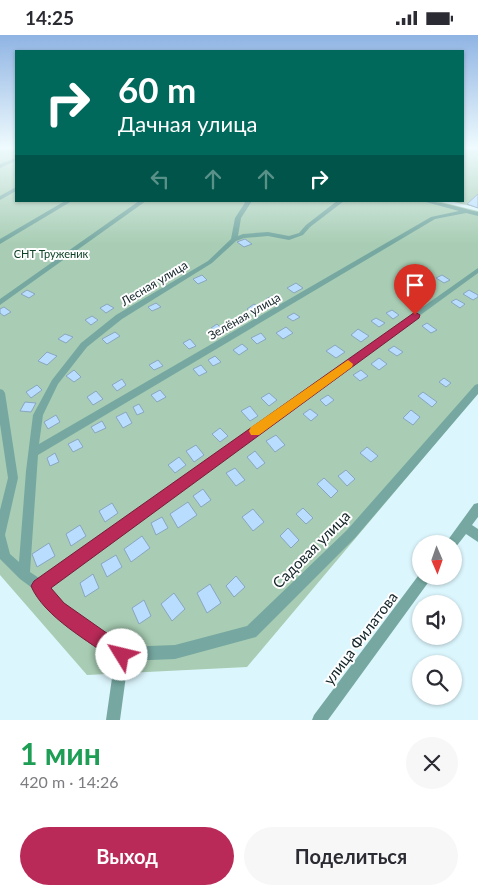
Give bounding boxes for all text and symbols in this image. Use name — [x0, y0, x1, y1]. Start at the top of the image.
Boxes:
text: 14:25 — [25, 6, 74, 29]
text: 60 m — [118, 68, 196, 110]
icon: right — [35, 70, 100, 135]
text: Дачная улица — [118, 110, 257, 137]
icon: left — [146, 165, 174, 193]
icon: ahead — [199, 165, 227, 193]
icon: ahead — [252, 165, 280, 193]
icon: right — [305, 165, 333, 193]
park label: СНТ Труженик — [14, 247, 89, 260]
street label: Лесная улица — [117, 257, 190, 309]
pin — [394, 264, 436, 315]
icon: arrive — [401, 271, 429, 299]
street label: Зелёная улица — [205, 289, 283, 343]
street label: Садовая улица — [268, 506, 354, 592]
north arrow — [412, 535, 462, 585]
map controls — [412, 535, 462, 705]
street label: улица Филатова — [319, 588, 401, 688]
button: sound — [412, 595, 462, 645]
position arrow — [95, 628, 147, 680]
button: search — [412, 655, 462, 705]
text: 1 мин — [20, 735, 101, 771]
button: close — [406, 737, 458, 789]
text: 420 m · 14:26 — [20, 772, 119, 791]
button: Выход — [20, 827, 234, 885]
button: Поделиться — [244, 827, 458, 885]

